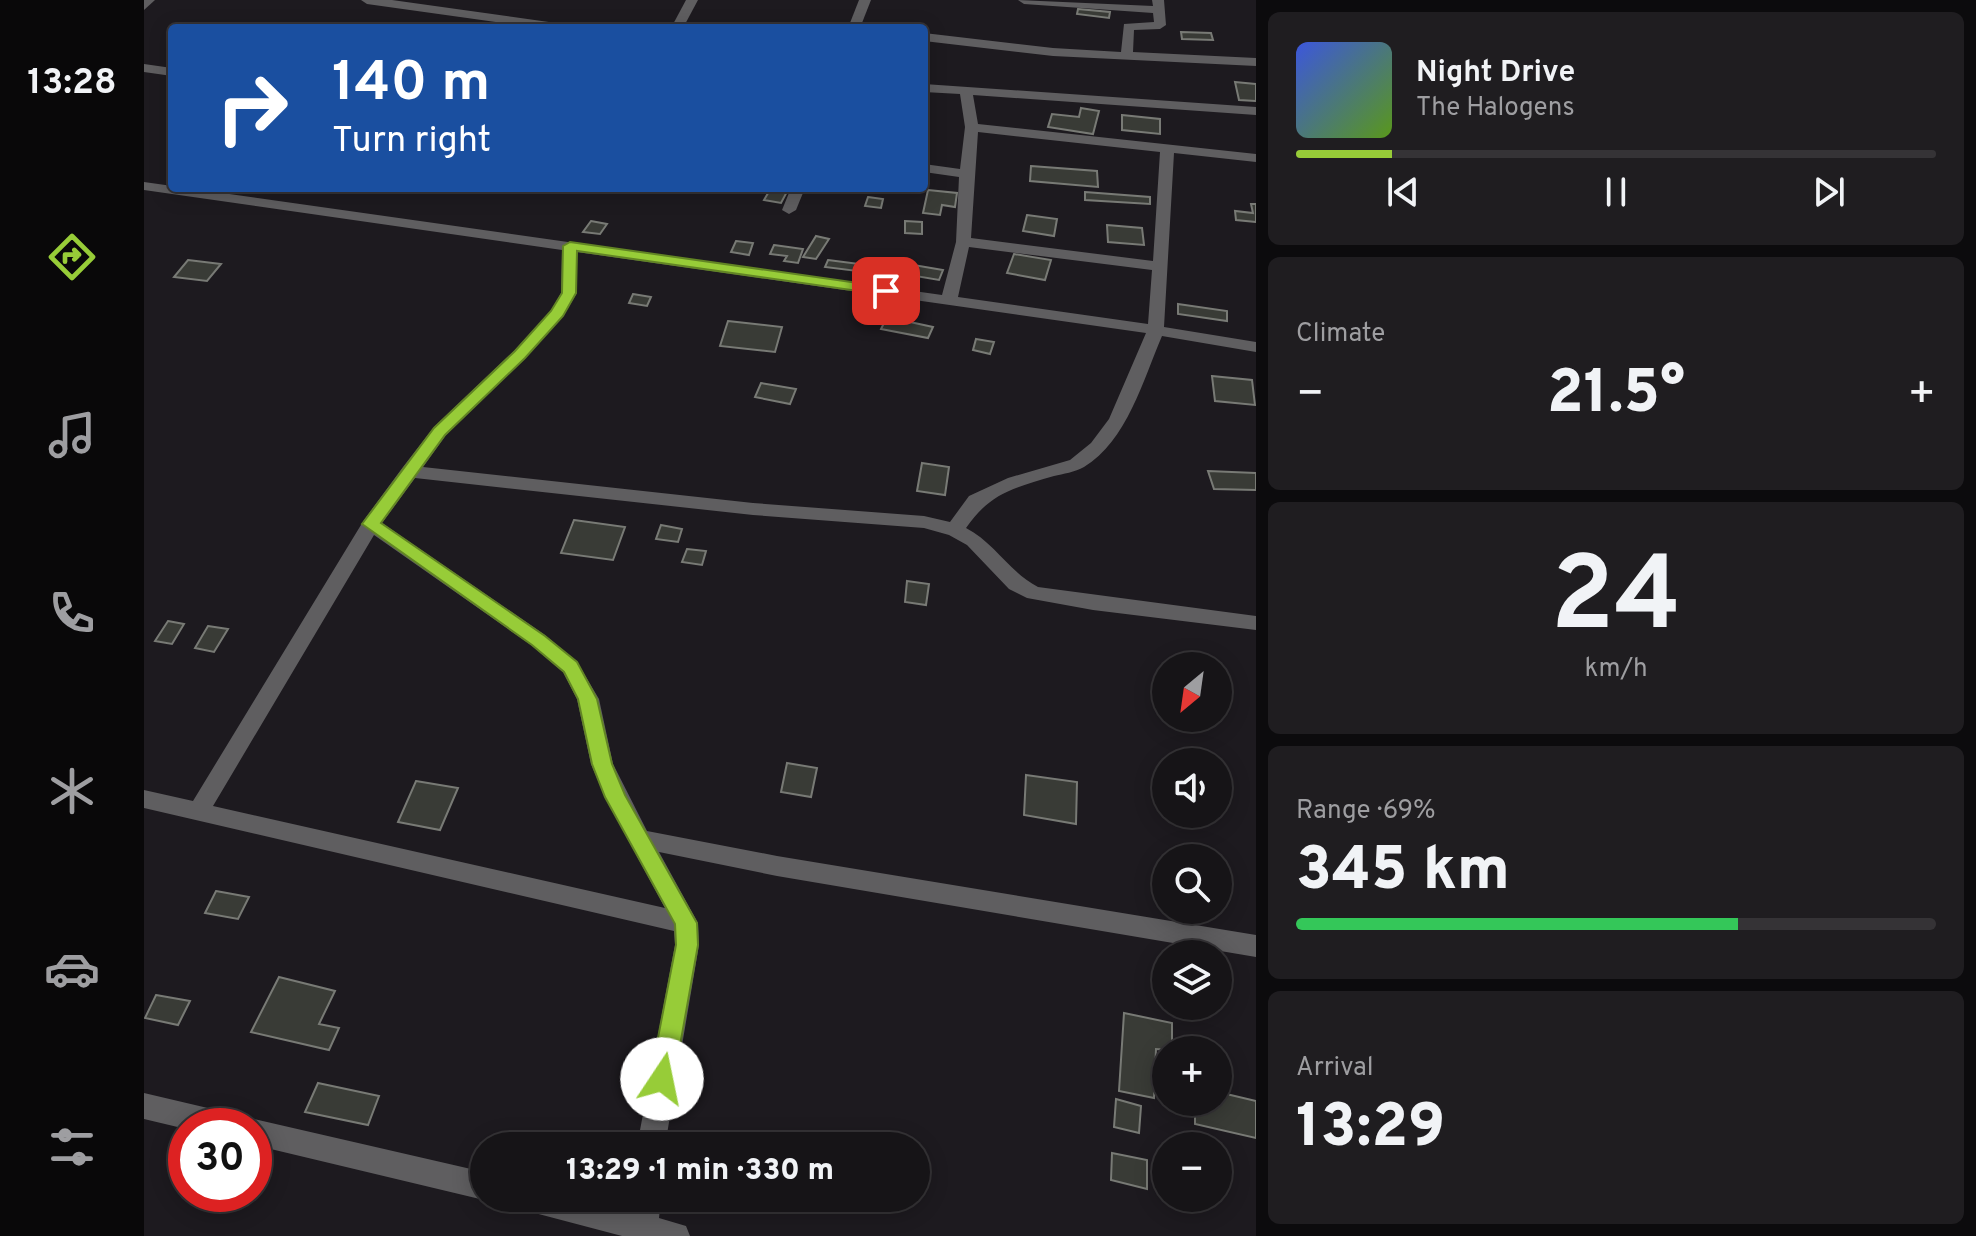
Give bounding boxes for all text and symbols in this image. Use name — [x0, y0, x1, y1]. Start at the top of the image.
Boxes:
text: 140 m — [332, 50, 490, 120]
text: Night Drive — [1416, 55, 1575, 92]
icon: right — [200, 56, 304, 160]
text: 13:28 — [27, 61, 117, 107]
text: The Halogens — [1416, 92, 1575, 125]
text: Turn right — [332, 119, 491, 165]
icon: previous — [1381, 170, 1425, 214]
icon: pause — [1594, 170, 1638, 214]
icon: next — [1807, 170, 1851, 214]
icon: directions — [44, 229, 100, 285]
pin — [852, 257, 920, 325]
icon: arrive — [864, 269, 908, 313]
text: Climate — [1296, 318, 1385, 351]
text: 21.5° — [1547, 358, 1685, 434]
text: − — [1296, 368, 1324, 424]
text: + — [1908, 368, 1936, 424]
icon: music — [44, 407, 100, 463]
text: 24 — [1551, 535, 1681, 667]
icon: phone — [44, 585, 100, 641]
north arrow — [1152, 652, 1232, 732]
map controls — [1152, 652, 1232, 1212]
text: km/h — [1584, 653, 1648, 686]
button: sound — [1152, 748, 1232, 828]
icon: climate — [44, 763, 100, 819]
text: Range · 69% — [1296, 795, 1436, 828]
text: 345 km — [1296, 835, 1510, 911]
button: search — [1152, 844, 1232, 924]
button: layers — [1152, 940, 1232, 1020]
icon: car — [44, 941, 100, 997]
button: + — [1152, 1036, 1232, 1116]
position arrow — [620, 1037, 704, 1121]
text: Arrival — [1296, 1052, 1374, 1085]
text: 13:29 — [1296, 1092, 1445, 1168]
speed limit sign: 30 — [168, 1108, 272, 1212]
icon: filters — [44, 1119, 100, 1175]
button: − — [1152, 1132, 1232, 1212]
text: 13:29 · 1 min · 330 m — [566, 1153, 834, 1190]

